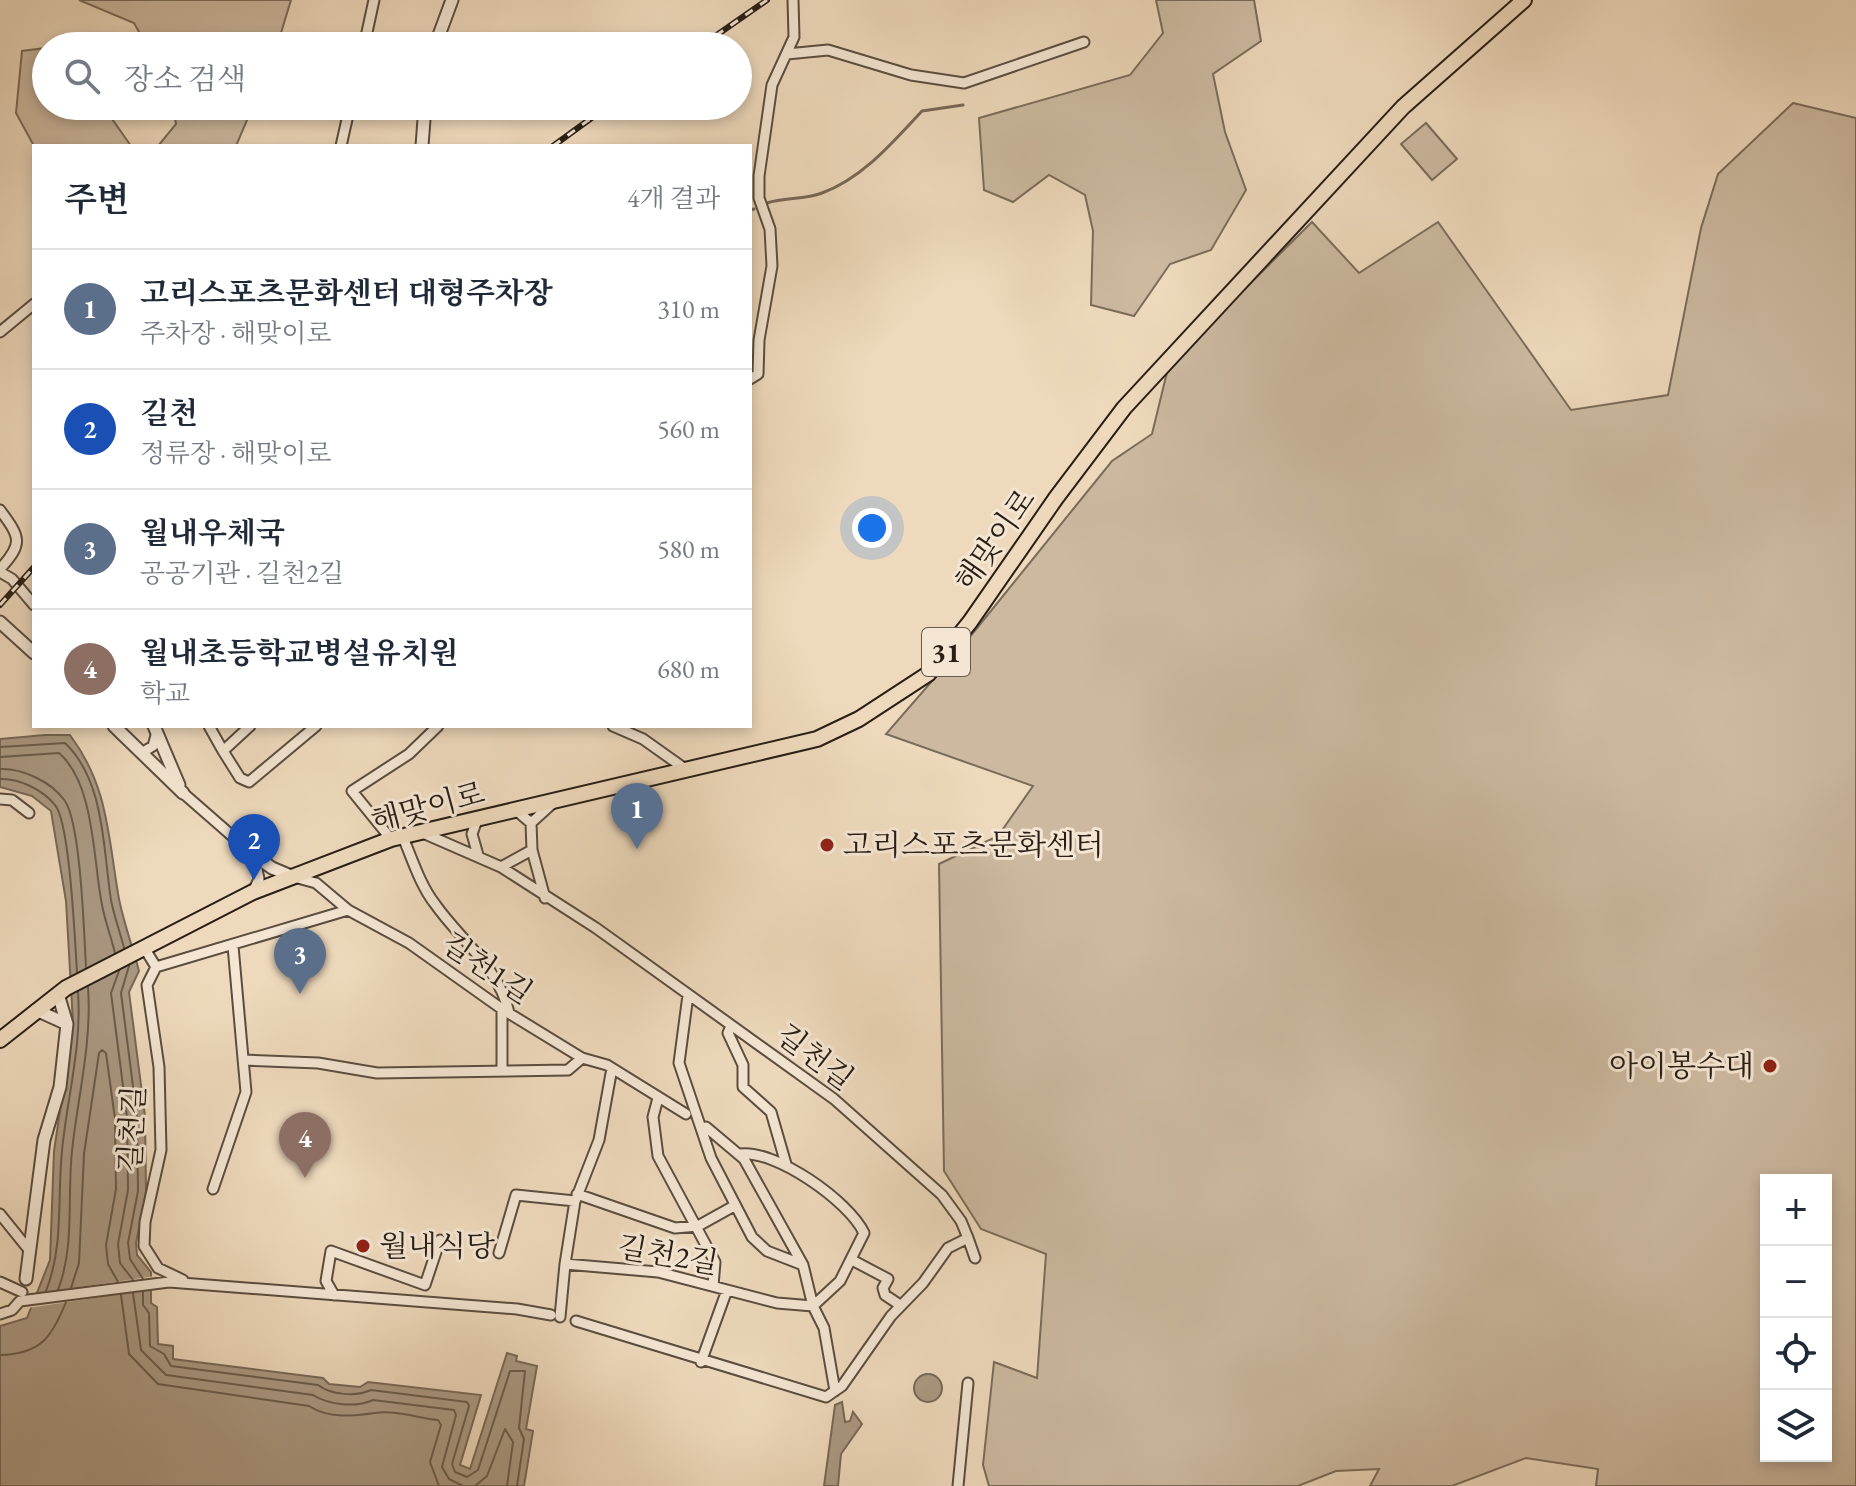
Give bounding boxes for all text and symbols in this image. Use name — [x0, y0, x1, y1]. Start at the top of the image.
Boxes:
search box — [32, 32, 752, 120]
icon: search — [60, 54, 104, 98]
text: 장소 검색 — [124, 59, 246, 98]
text: 주변 — [64, 177, 130, 221]
text: 4개 결과 — [627, 181, 720, 215]
text: 고리스포츠문화센터 대형주차장 — [140, 273, 553, 312]
text: 1 — [83, 292, 97, 326]
text: 310 m — [657, 292, 720, 326]
text: 주차장 · 해맞이로 — [140, 316, 331, 350]
text: 길천 — [140, 393, 198, 432]
text: 2 — [83, 412, 97, 446]
text: 560 m — [657, 412, 720, 446]
text: 정류장 · 해맞이로 — [140, 436, 331, 470]
street label: 해맞이로 — [945, 481, 1044, 598]
your location — [852, 508, 892, 548]
text: 월내우체국 — [140, 513, 285, 552]
text: 3 — [83, 532, 97, 566]
text: 580 m — [657, 532, 720, 566]
text: 공공기관 · 길천2길 — [140, 556, 344, 590]
road number: 31 — [922, 628, 970, 676]
text: 월내초등학교병설유치원 — [140, 633, 459, 672]
text: 4 — [83, 652, 97, 686]
text: 680 m — [657, 652, 720, 686]
text: 학교 — [140, 676, 190, 710]
street label: 해맞이로 — [367, 773, 489, 840]
pin: 1 — [611, 783, 663, 849]
pin: 2 — [228, 814, 280, 880]
place label: 고리스포츠문화센터 — [843, 825, 1104, 864]
marker: 고리스포츠문화센터 — [818, 836, 836, 854]
street label: 길천1길 — [434, 923, 540, 1012]
pin: 3 — [274, 928, 326, 994]
street label: 길천길 — [769, 1015, 862, 1098]
place label: 아이봉수대 — [1609, 1046, 1754, 1085]
marker: 아이봉수대 — [1761, 1057, 1779, 1075]
street label: 길천길 — [110, 1085, 153, 1173]
pin: 4 — [279, 1112, 331, 1178]
map controls — [1760, 1174, 1832, 1462]
button: + — [1760, 1174, 1832, 1246]
place label: 월내식당 — [379, 1226, 495, 1265]
street label: 길천2길 — [615, 1227, 721, 1283]
marker: 월내식당 — [354, 1237, 372, 1255]
button: − — [1760, 1246, 1832, 1318]
button: locate — [1760, 1318, 1832, 1390]
button: layers — [1760, 1390, 1832, 1462]

